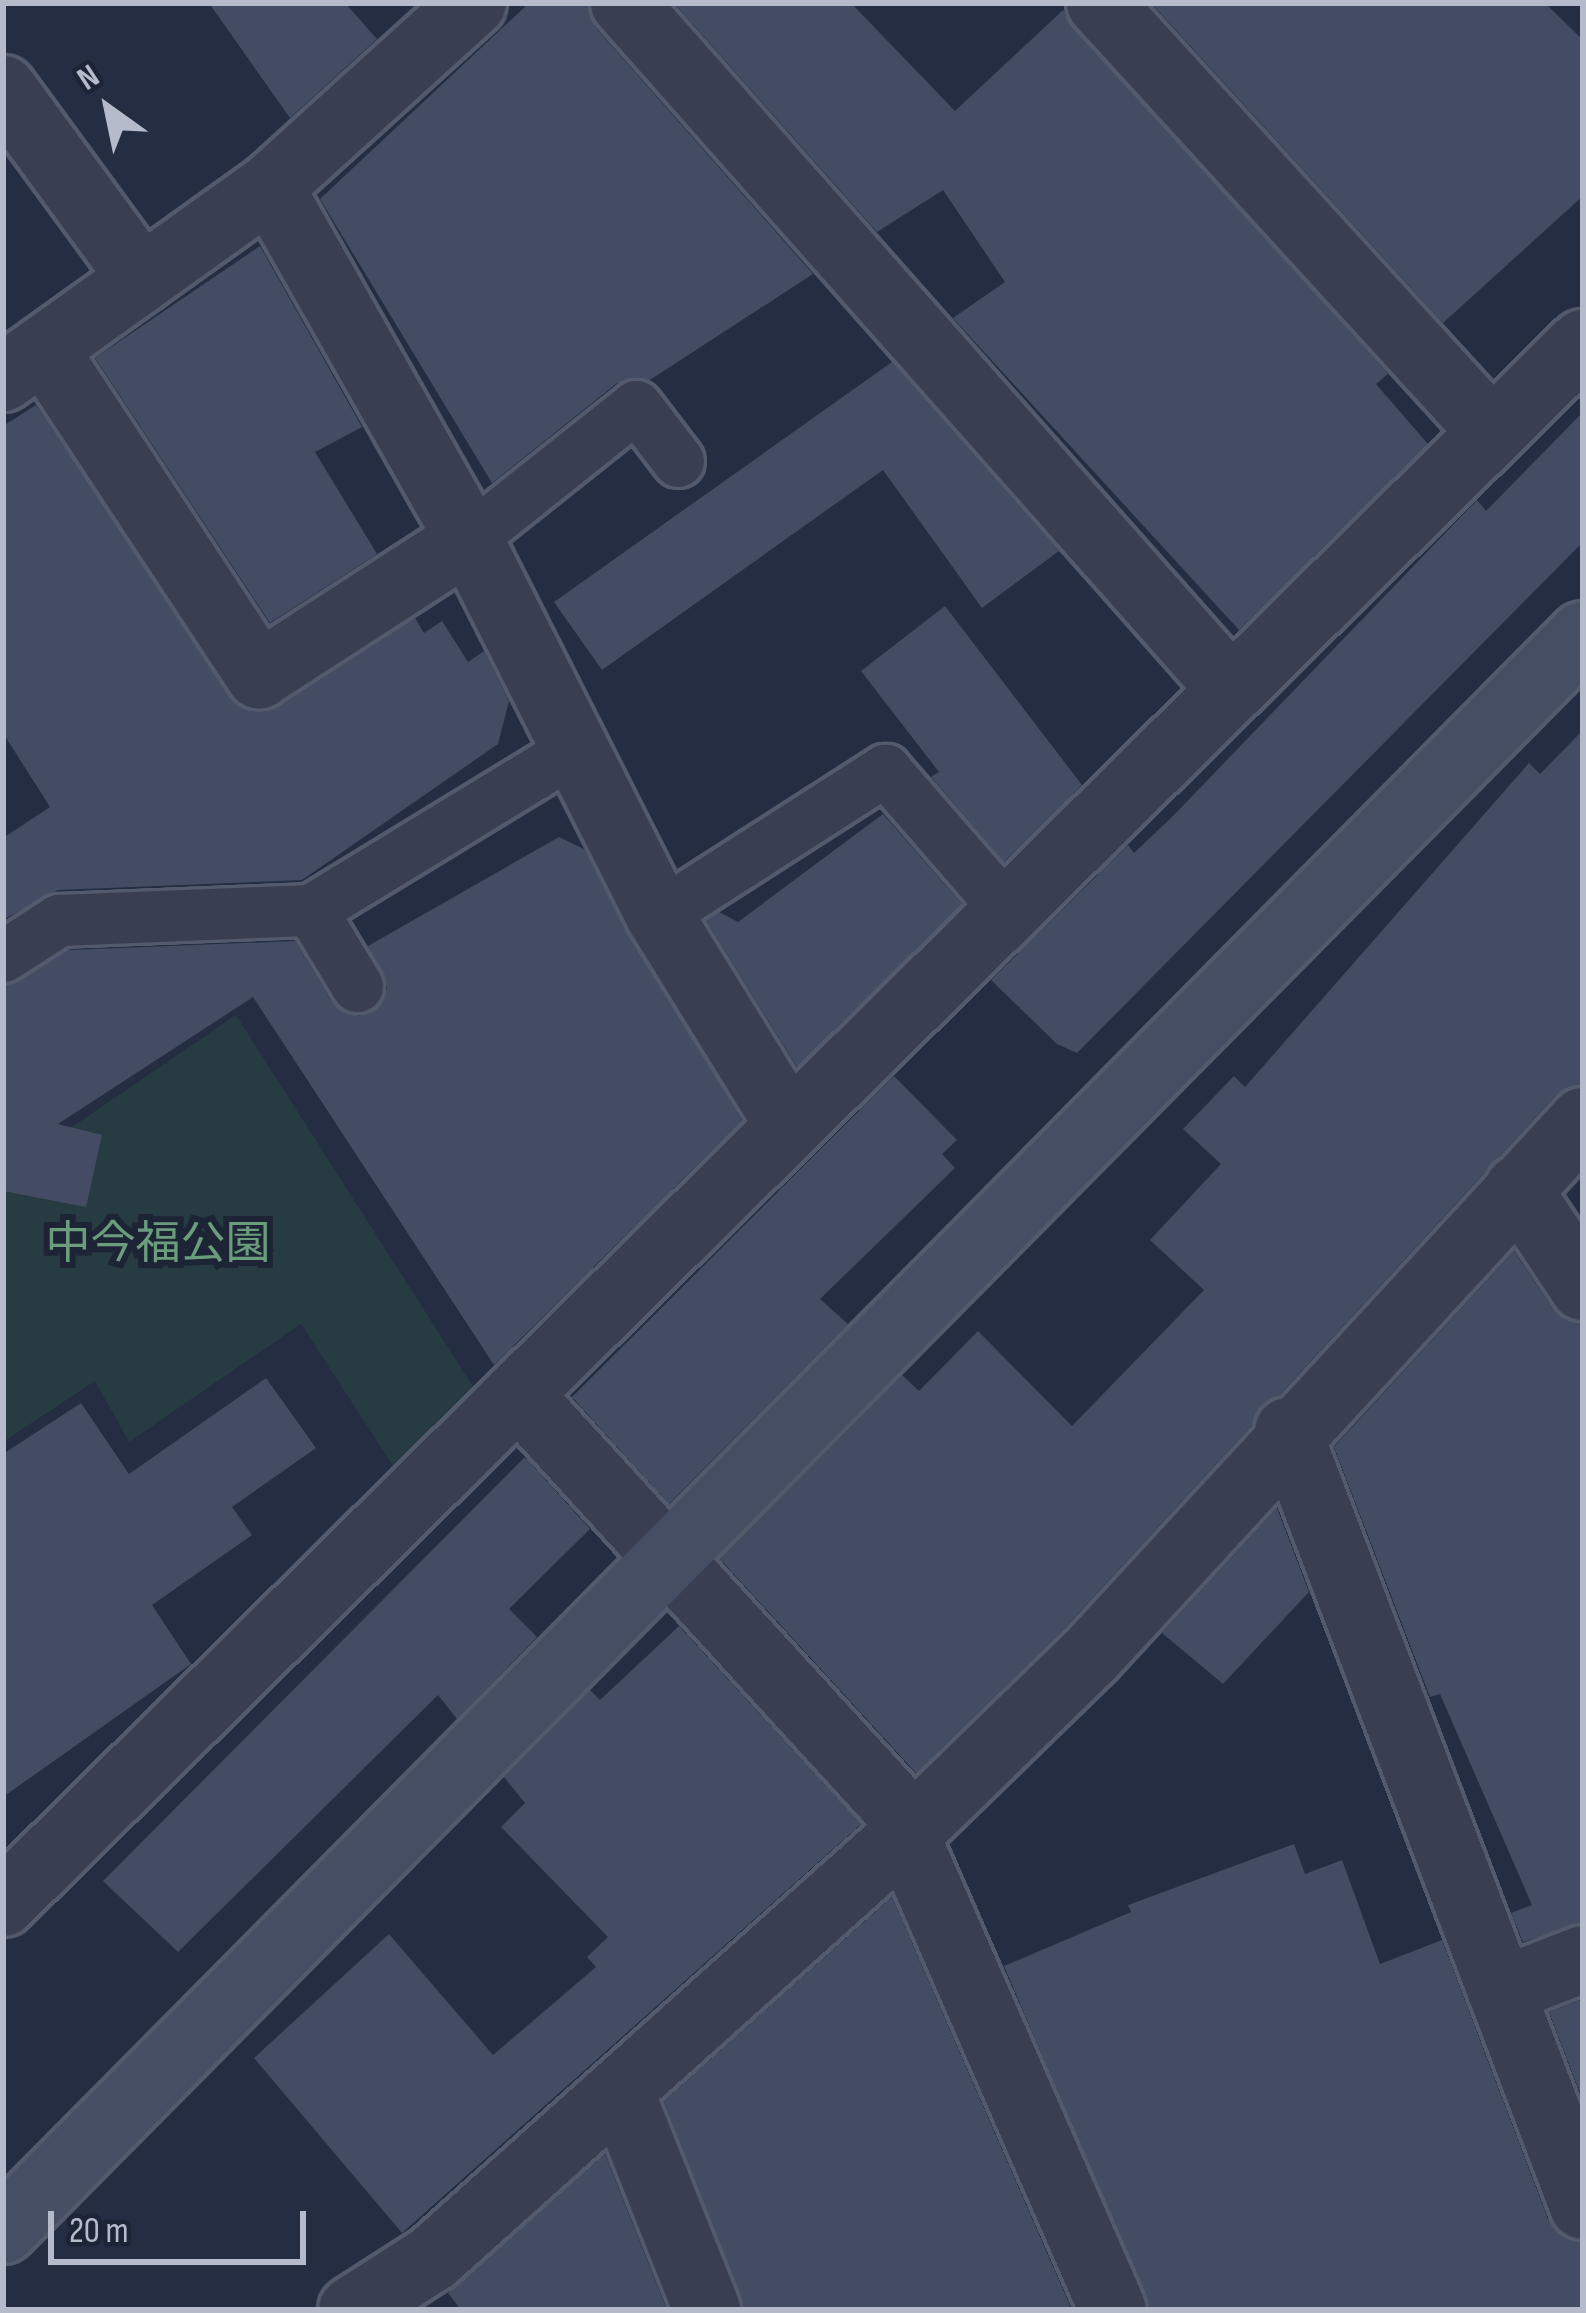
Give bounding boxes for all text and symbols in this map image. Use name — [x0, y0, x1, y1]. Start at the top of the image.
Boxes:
north arrow — [48, 48, 168, 168]
text: N — [70, 56, 107, 99]
park label: 中今福公園 — [46, 1218, 270, 1272]
scale bar — [54, 2187, 312, 2261]
text: 20 m — [69, 2210, 129, 2253]

